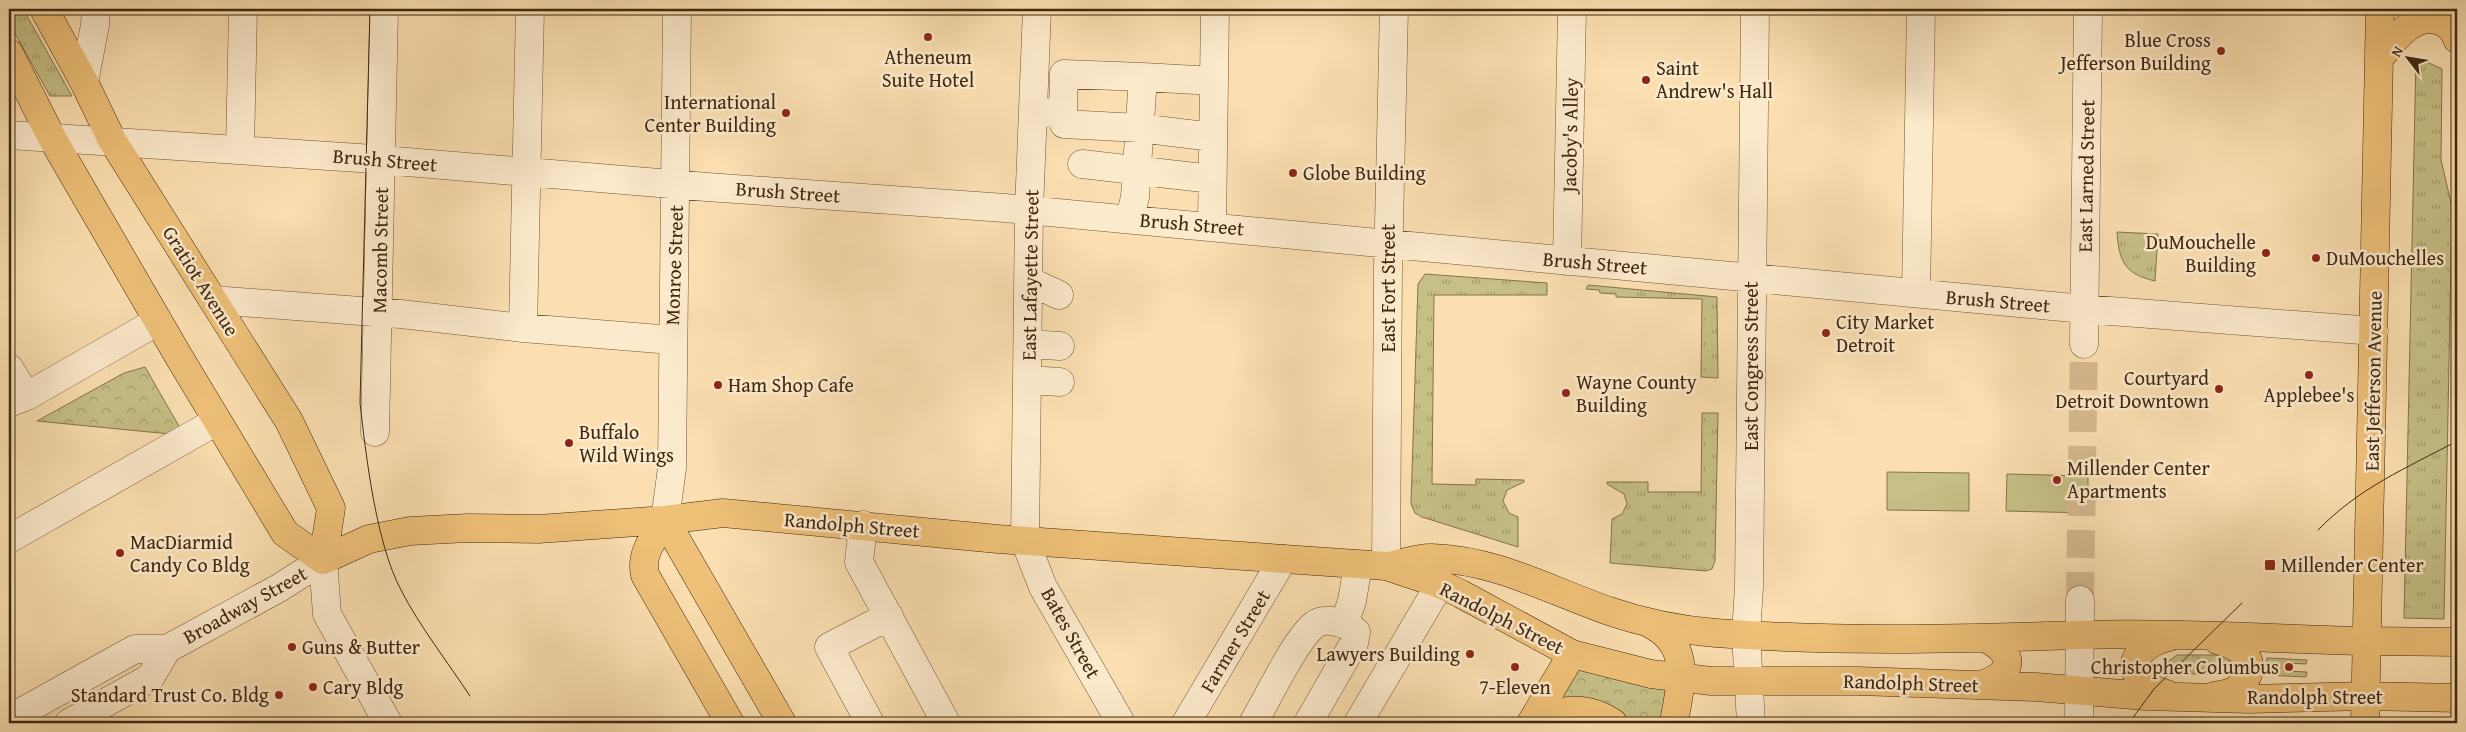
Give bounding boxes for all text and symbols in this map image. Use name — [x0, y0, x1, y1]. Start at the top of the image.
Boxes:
place label: Blue Cross Jefferson Building — [2057, 25, 2211, 77]
marker: Atheneum Suite Hotel — [922, 31, 934, 43]
north arrow — [2384, 32, 2434, 82]
place label: Atheneum Suite Hotel — [882, 42, 975, 94]
text: N — [2386, 42, 2408, 60]
marker: Blue Cross Jefferson Building — [2215, 45, 2227, 57]
place label: Saint Andrew's Hall — [1656, 53, 1773, 105]
marker: Saint Andrew's Hall — [1640, 74, 1652, 86]
street label: Jacoby's Alley — [1554, 77, 1585, 196]
place label: International Center Building — [645, 87, 776, 139]
street label: East Larned Street — [2070, 99, 2101, 253]
marker: International Center Building — [780, 107, 792, 119]
street label: Brush Street — [332, 140, 438, 179]
place label: Globe Building — [1303, 158, 1426, 187]
marker: Globe Building — [1287, 167, 1299, 179]
street label: Brush Street — [735, 173, 841, 210]
street label: Macomb Street — [364, 186, 395, 314]
street label: East Lafayette Street — [1014, 189, 1045, 361]
street label: Monroe Street — [657, 204, 690, 326]
street label: Brush Street — [1139, 204, 1245, 243]
street label: Gratiot Avenue — [156, 220, 247, 341]
street label: East Fort Street — [1373, 224, 1402, 352]
place label: DuMouchelle Building — [2146, 227, 2256, 279]
street label: Brush Street — [1542, 243, 1648, 282]
place label: DuMouchelles — [2326, 243, 2444, 272]
marker: DuMouchelle Building — [2260, 247, 2272, 259]
marker: DuMouchelles — [2310, 252, 2322, 264]
street label: East Congress Street — [1736, 281, 1765, 451]
street label: Brush Street — [1945, 281, 2051, 320]
street label: East Jefferson Avenue — [2356, 291, 2389, 471]
place label: City Market Detroit — [1836, 307, 1934, 359]
marker: City Market Detroit — [1820, 327, 1832, 339]
place label: Courtyard Detroit Downtown — [2055, 363, 2209, 415]
place label: Wayne County Building — [1576, 367, 1697, 419]
marker: Applebee's — [2303, 369, 2315, 381]
place label: Ham Shop Cafe — [728, 370, 854, 399]
marker: Ham Shop Cafe — [712, 379, 724, 391]
place label: Applebee's — [2264, 380, 2355, 409]
marker: Courtyard Detroit Downtown — [2213, 383, 2225, 395]
marker: Wayne County Building — [1560, 387, 1572, 399]
place label: Buffalo Wild Wings — [579, 417, 674, 469]
marker: Buffalo Wild Wings — [563, 437, 575, 449]
place label: Millender Center Apartments — [2067, 453, 2210, 505]
marker: Millender Center Apartments — [2051, 474, 2063, 486]
street label: Randolph Street — [783, 504, 921, 545]
place label: MacDiarmid Candy Co Bldg — [130, 527, 250, 579]
marker: MacDiarmid Candy Co Bldg — [114, 547, 126, 559]
place label: Millender Center — [2281, 550, 2424, 579]
street label: Broadway Street — [177, 558, 312, 651]
marker: Millender Center — [2263, 558, 2277, 572]
street label: Randolph Street — [1435, 574, 1569, 661]
street label: Bates Street — [1034, 582, 1108, 684]
street label: Farmer Street — [1192, 584, 1277, 698]
place label: Guns & Butter — [302, 632, 420, 661]
place label: Lawyers Building — [1317, 639, 1460, 668]
marker: Guns & Butter — [286, 641, 298, 653]
marker: Lawyers Building — [1464, 648, 1476, 660]
place label: Christopher Columbus — [2091, 652, 2279, 681]
marker: 7-Eleven — [1509, 661, 1521, 673]
marker: Christopher Columbus — [2283, 661, 2295, 673]
street label: Randolph Street — [1843, 666, 1979, 699]
place label: Cary Bldg — [323, 672, 404, 701]
place label: 7-Eleven — [1479, 672, 1551, 701]
place label: Standard Trust Co. Bldg — [71, 680, 269, 709]
marker: Cary Bldg — [307, 681, 319, 693]
street label: Randolph Street — [2247, 682, 2383, 711]
marker: Standard Trust Co. Bldg — [273, 689, 285, 701]

